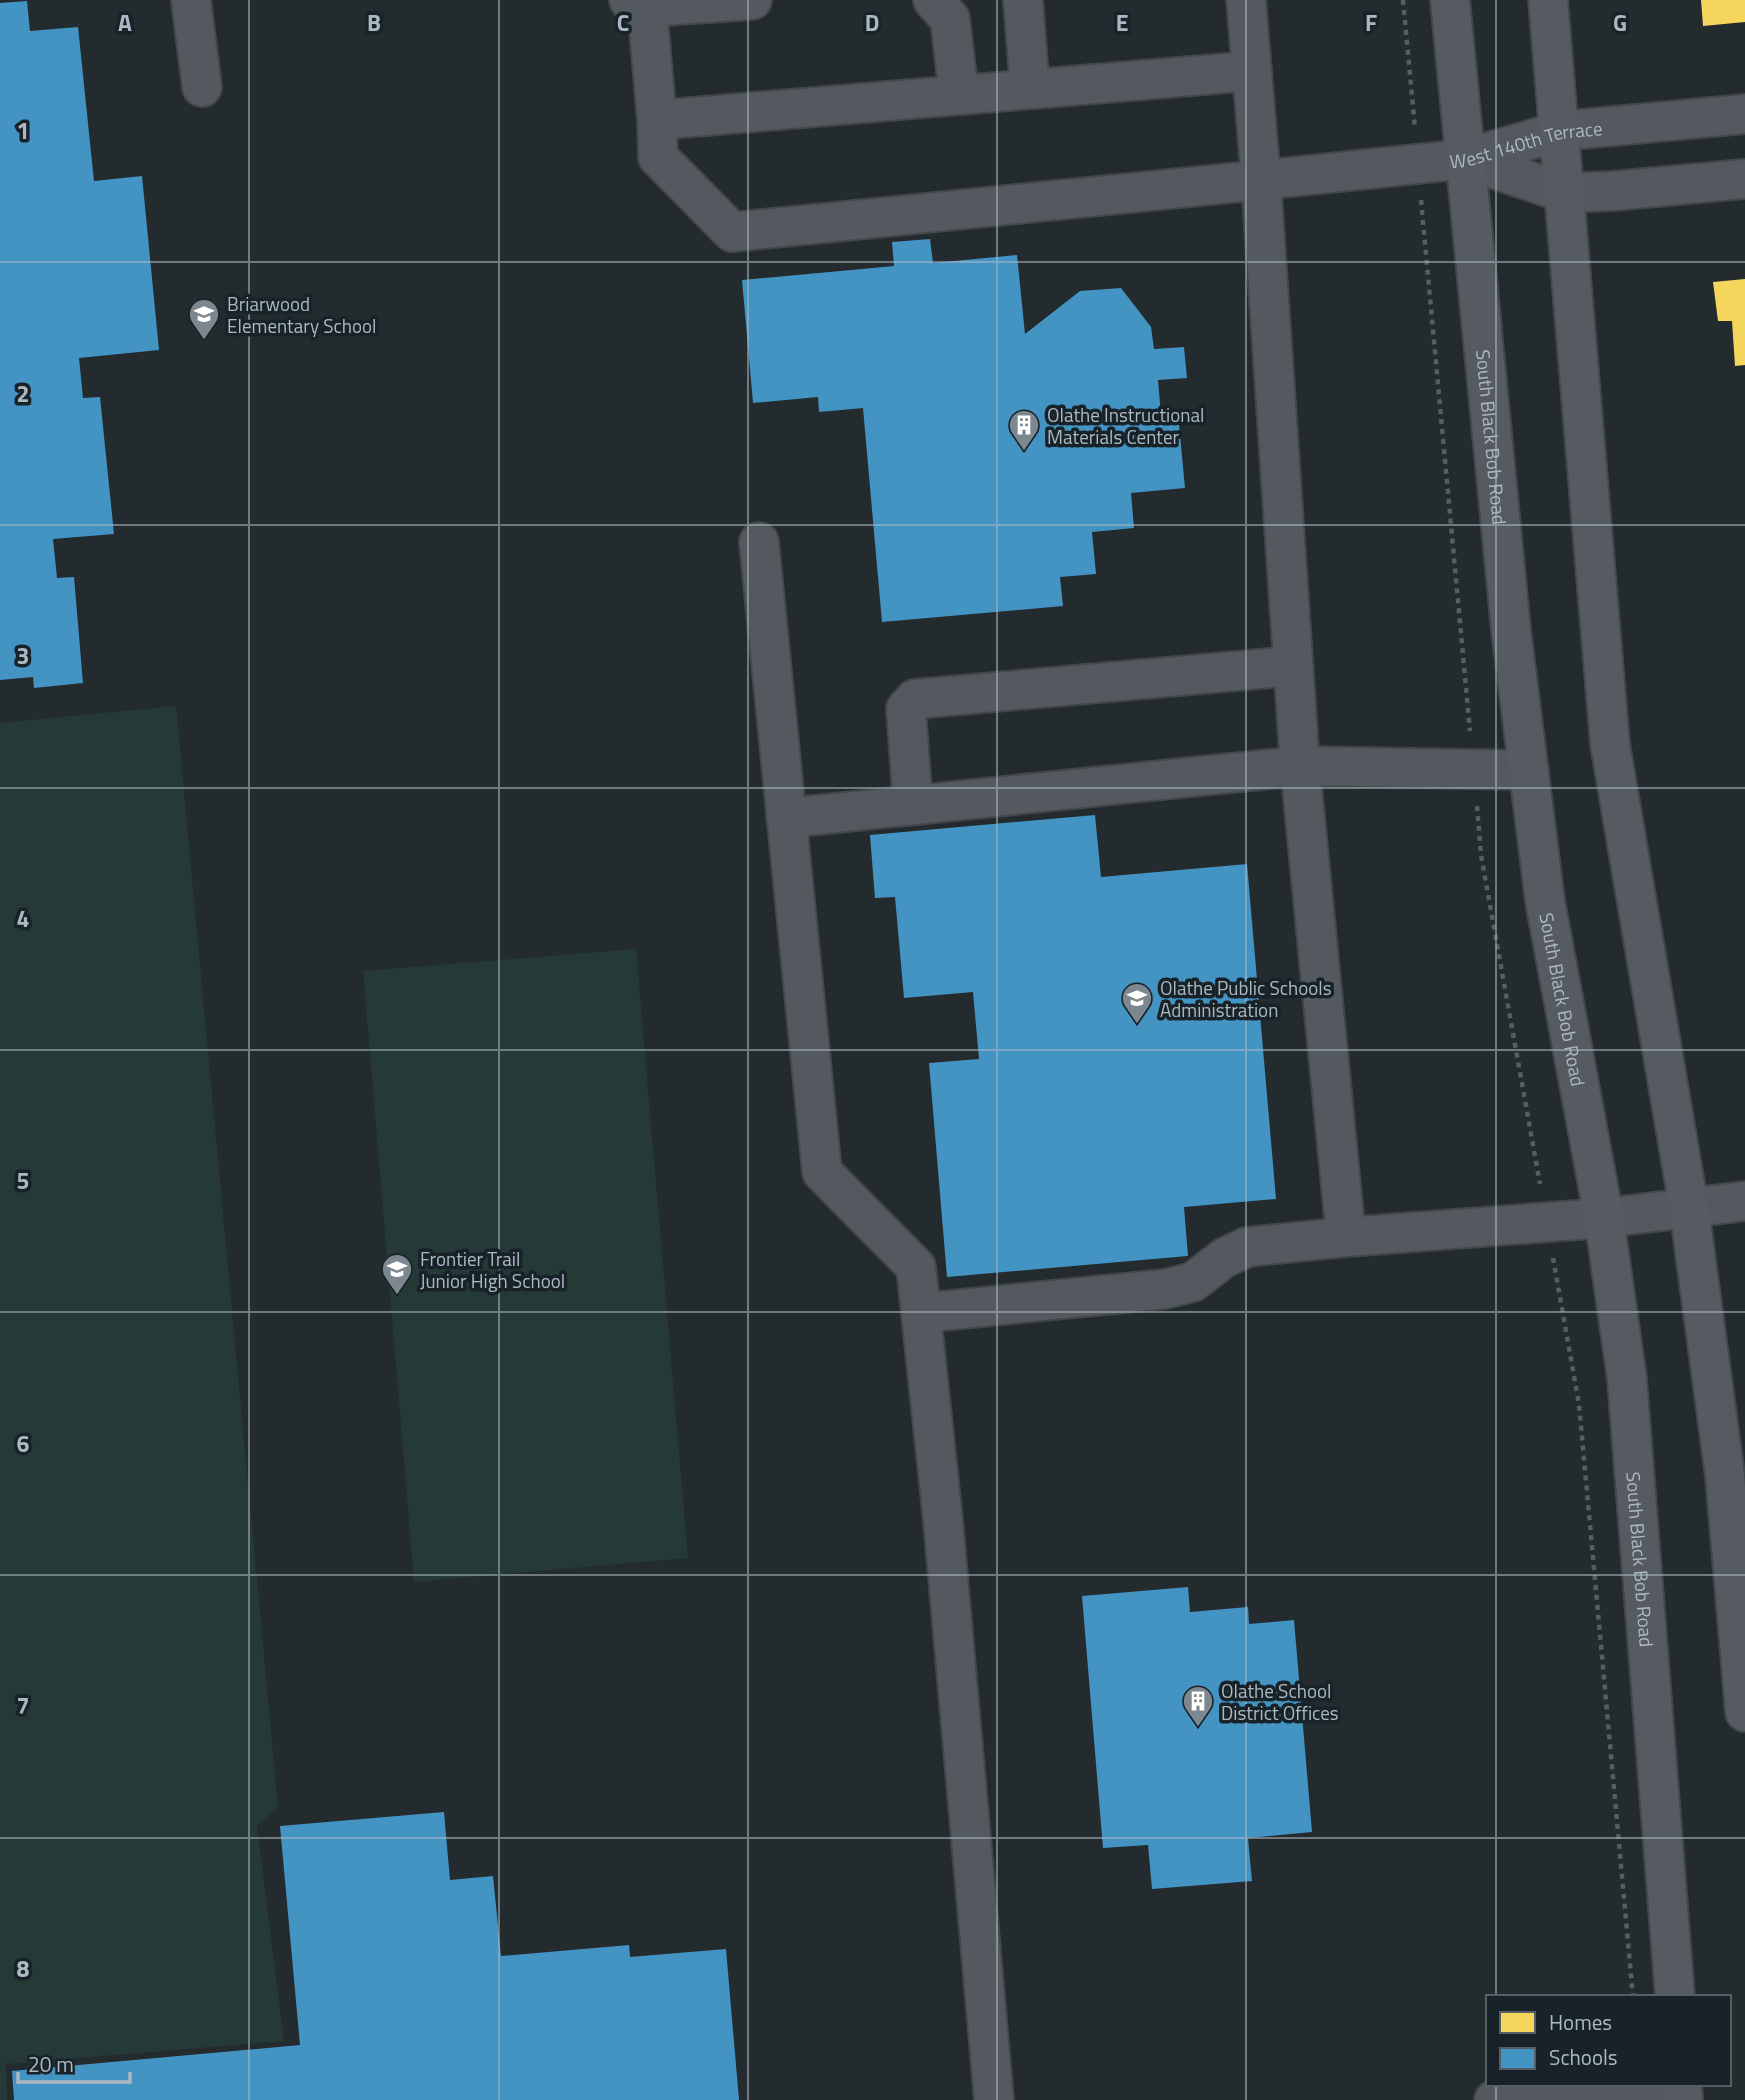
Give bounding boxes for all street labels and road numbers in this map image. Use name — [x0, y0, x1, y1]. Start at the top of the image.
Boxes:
street label: West 140th Terrace — [1448, 113, 1604, 175]
street label: South Black Bob Road — [1469, 348, 1515, 526]
street label: South Black Bob Road — [1533, 910, 1594, 1088]
street label: South Black Bob Road — [1620, 1471, 1662, 1648]

